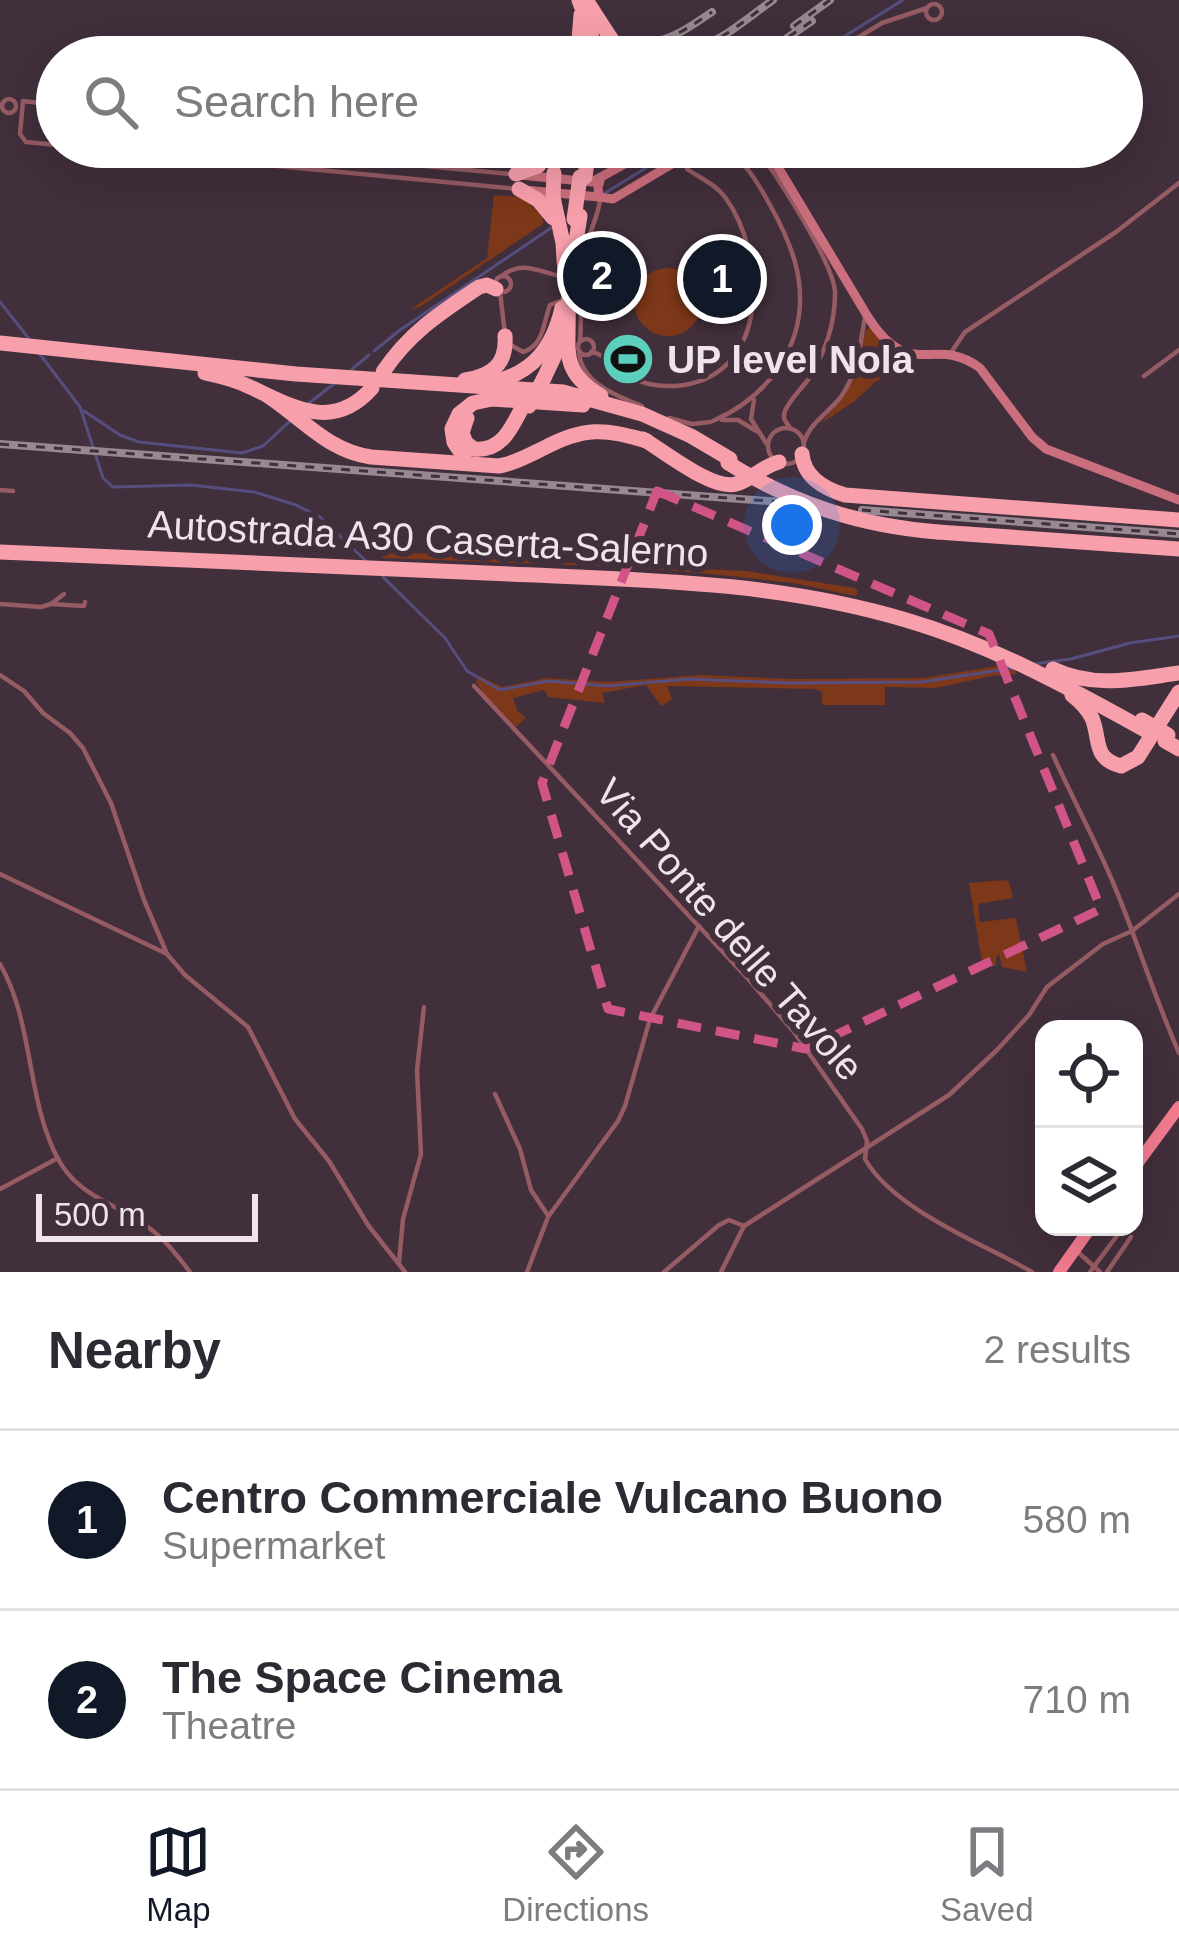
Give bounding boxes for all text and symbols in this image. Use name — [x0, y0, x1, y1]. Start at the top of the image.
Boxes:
search box — [36, 36, 1143, 168]
icon: search — [78, 69, 144, 135]
text: Search here — [174, 76, 419, 127]
pin: 2 — [563, 231, 641, 321]
pin: 1 — [683, 234, 761, 324]
sports icon: UP level Nola — [600, 331, 656, 387]
place label: UP level Nola — [667, 338, 914, 381]
your location — [762, 495, 822, 555]
street label: Autostrada A30 Caserta-Salerno — [146, 502, 709, 575]
street label: Via Ponte delle Tavole — [587, 770, 872, 1089]
map controls — [1035, 1020, 1143, 1236]
button: locate — [1035, 1020, 1143, 1128]
button: layers — [1035, 1128, 1143, 1236]
scale bar — [36, 1188, 258, 1241]
text: 500 m — [54, 1196, 146, 1233]
text: Nearby — [48, 1322, 221, 1379]
text: 2 results — [984, 1328, 1131, 1371]
text: Centro Commerciale Vulcano Buono — [162, 1472, 943, 1523]
text: 1 — [76, 1498, 98, 1541]
text: 580 m — [1023, 1498, 1131, 1541]
text: Supermarket — [162, 1524, 385, 1567]
text: The Space Cinema — [162, 1652, 562, 1703]
text: 2 — [76, 1678, 98, 1721]
text: 710 m — [1023, 1678, 1131, 1721]
text: Theatre — [162, 1704, 296, 1747]
tab: Map — [145, 1819, 211, 1929]
tab: Directions — [502, 1819, 649, 1929]
tab: Saved — [940, 1819, 1034, 1929]

